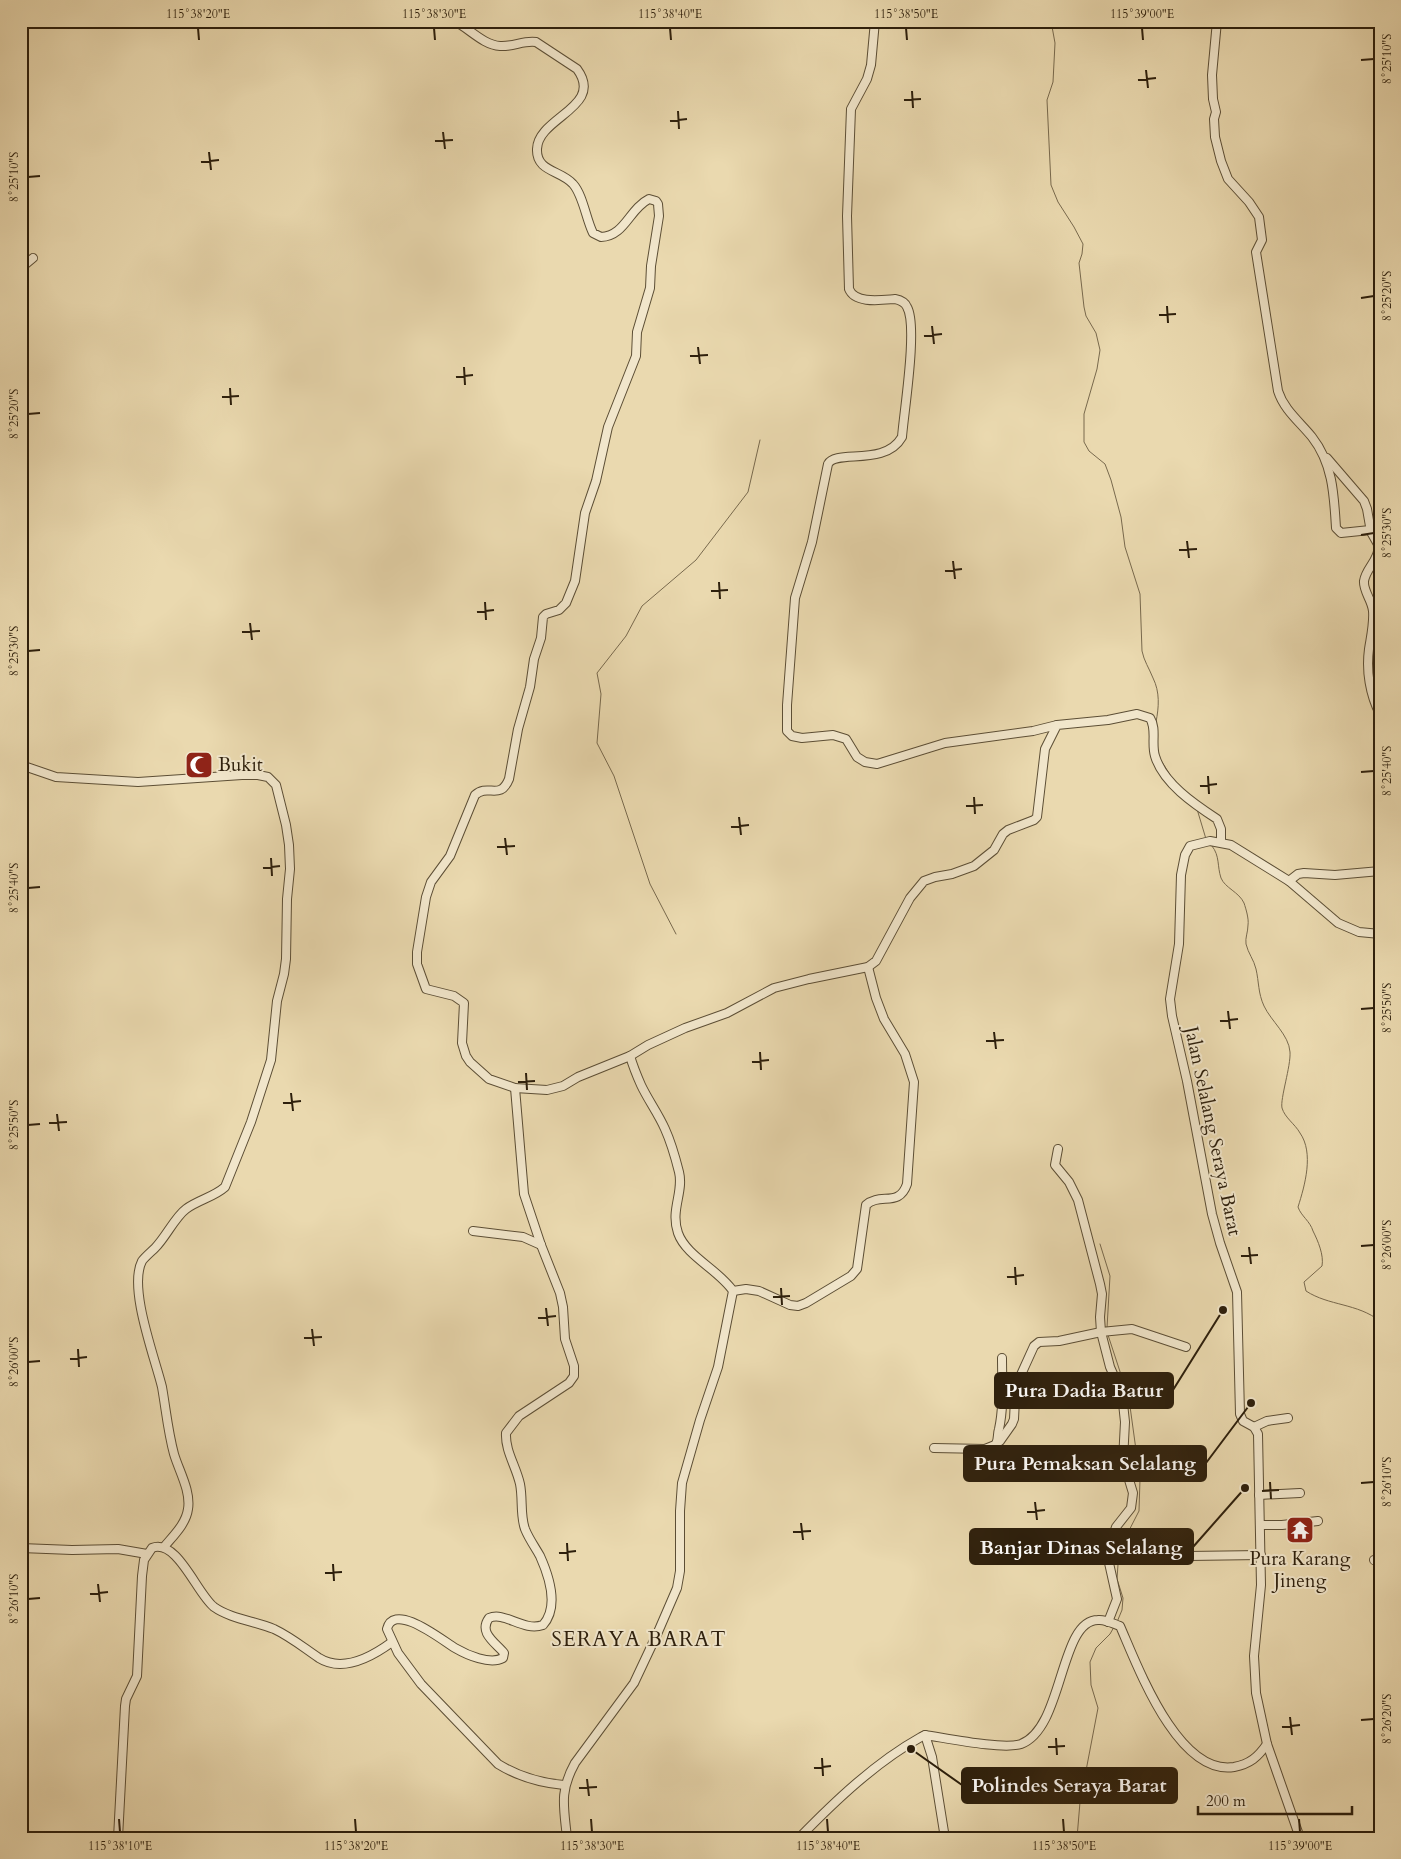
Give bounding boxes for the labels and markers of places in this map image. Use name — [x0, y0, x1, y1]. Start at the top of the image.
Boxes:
mosque icon: Bukit — [184, 750, 214, 780]
place label: Bukit — [218, 752, 263, 778]
callout: Pura Dadia Batur — [995, 1373, 1173, 1408]
callout: Pura Pemaksan Selalang — [964, 1446, 1206, 1481]
temple icon: Pura Karang Jineng — [1285, 1515, 1315, 1545]
callout: Banjar Dinas Selalang — [970, 1529, 1193, 1564]
place label: Pura Karang Jineng — [1250, 1546, 1351, 1594]
callout: Polindes Seraya Barat — [962, 1768, 1177, 1803]

